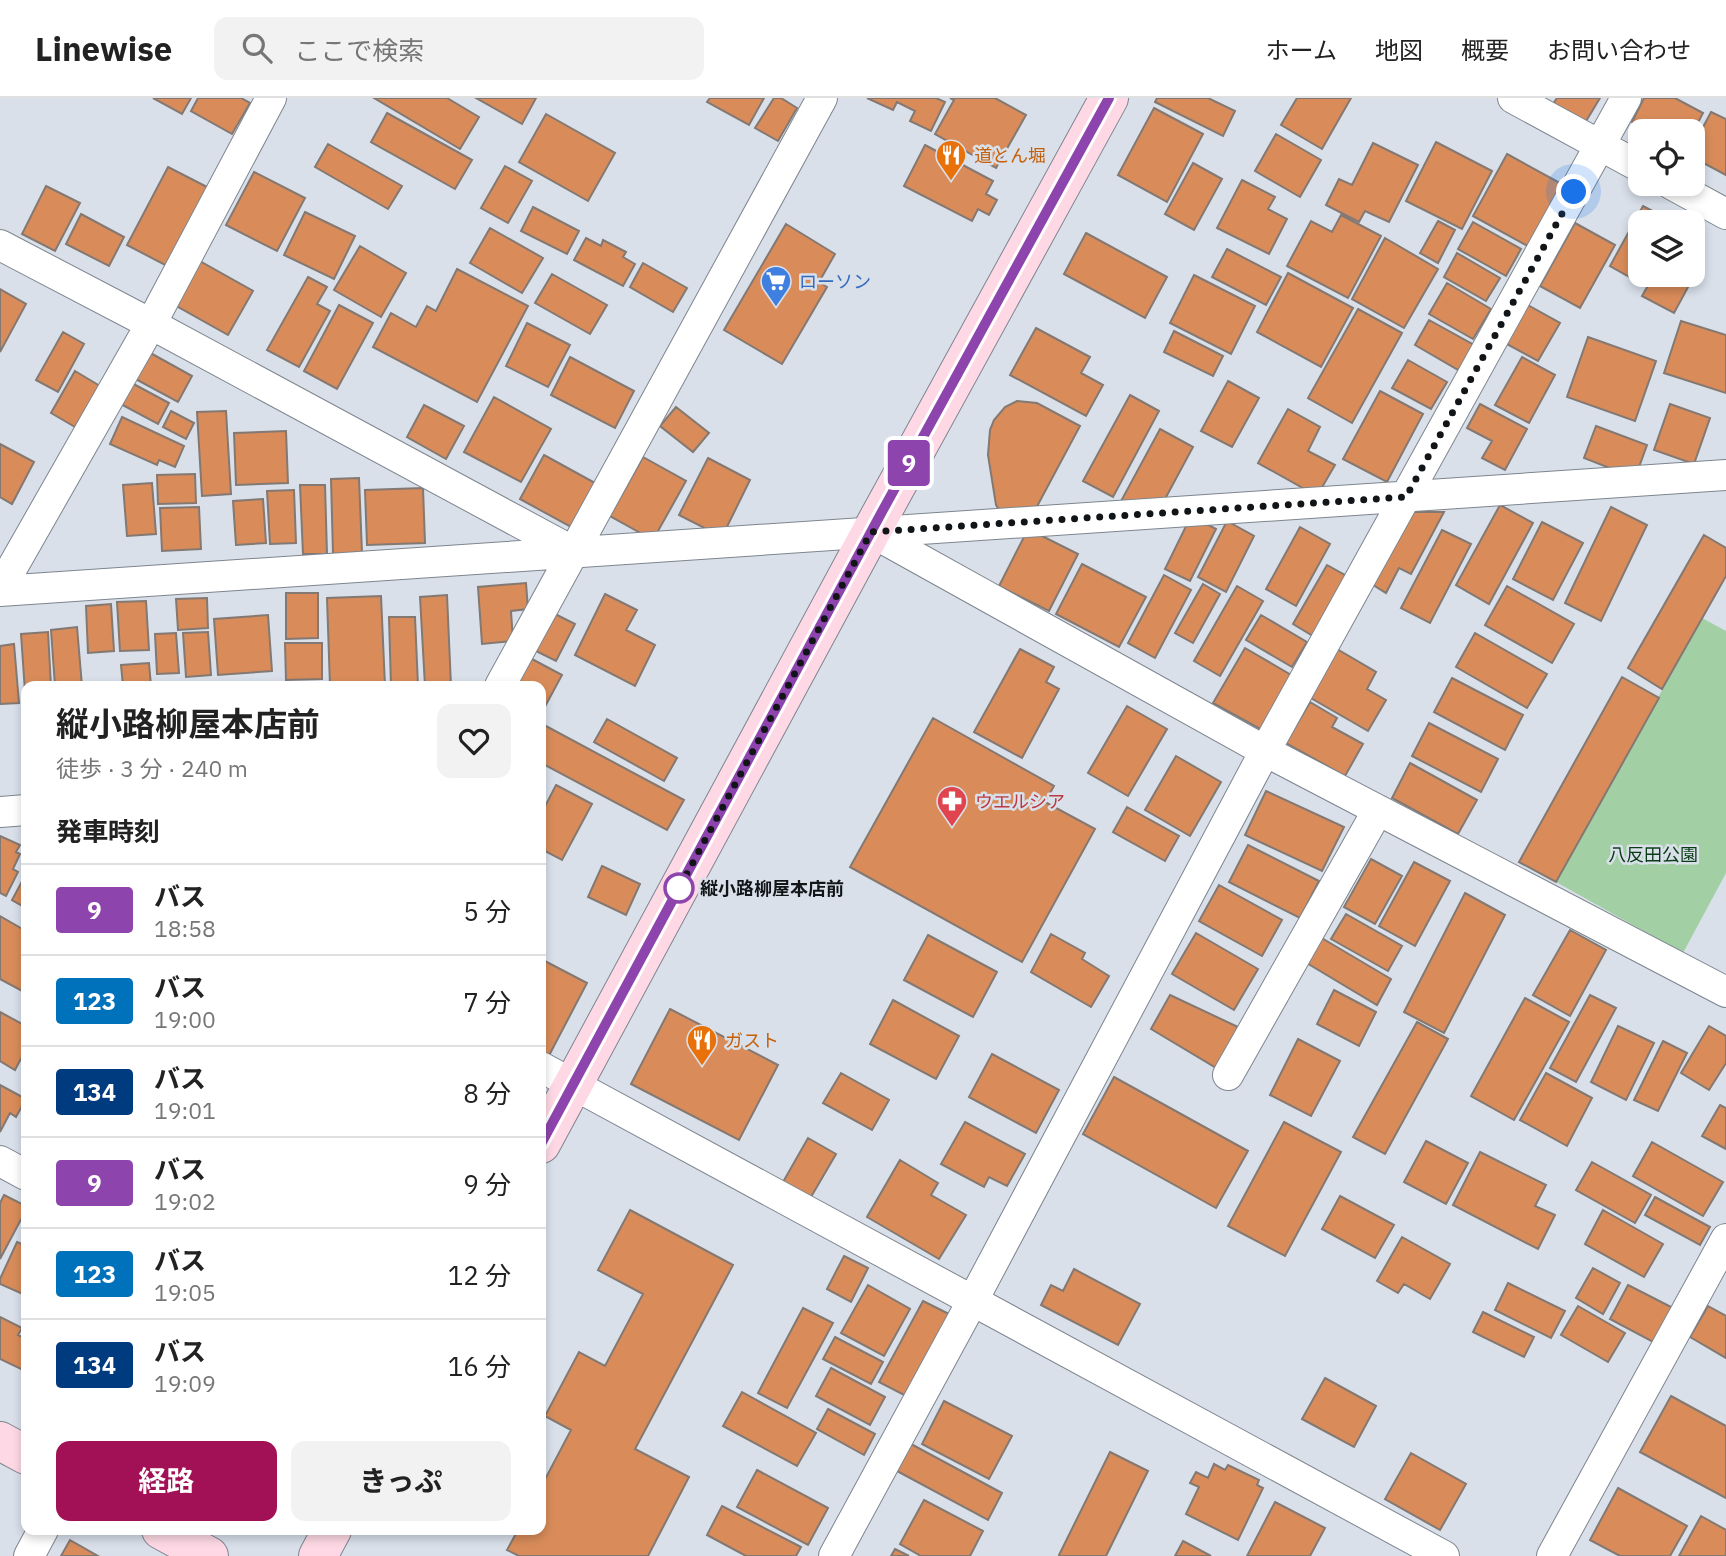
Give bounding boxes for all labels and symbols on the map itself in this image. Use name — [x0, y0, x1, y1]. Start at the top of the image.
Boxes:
restaurant icon: 道とん堀 — [934, 138, 968, 182]
place label: 道とん堀 — [974, 144, 1046, 167]
your location — [1556, 174, 1591, 209]
supermarket icon: ローソン — [759, 264, 793, 308]
place label: ローソン — [799, 270, 871, 293]
line badge: 9 — [886, 440, 932, 486]
pharmacy icon: ウエルシア — [935, 784, 969, 828]
place label: ウエルシア — [975, 790, 1065, 813]
park label: 八反田公園 — [1608, 843, 1698, 866]
marker: 縦小路柳屋本店前 — [664, 873, 694, 903]
place label: 縦小路柳屋本店前 — [700, 877, 844, 900]
restaurant icon: ガスト — [685, 1023, 719, 1067]
place label: ガスト — [725, 1029, 779, 1052]

